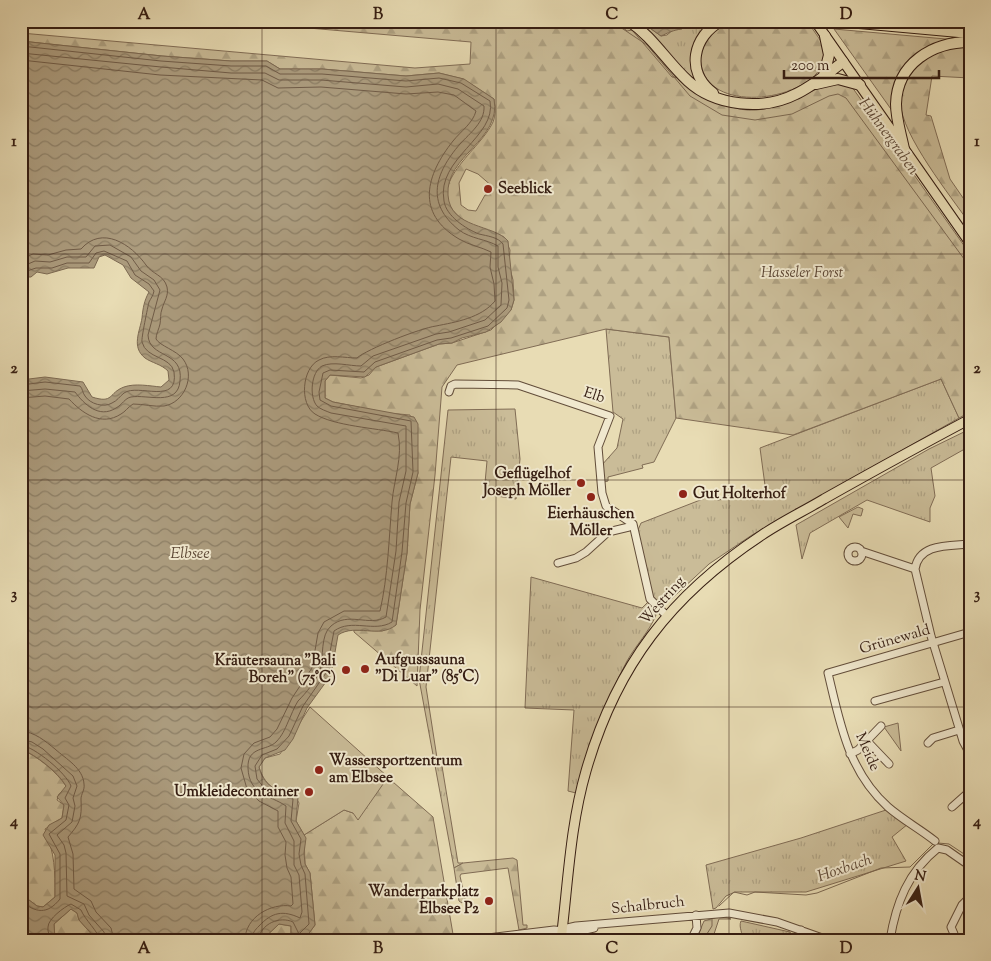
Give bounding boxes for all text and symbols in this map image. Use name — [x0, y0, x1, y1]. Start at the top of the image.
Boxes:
text: A — [138, 4, 151, 27]
text: B — [373, 4, 383, 27]
text: C — [606, 4, 619, 27]
text: D — [840, 4, 853, 27]
scale bar — [784, 48, 938, 80]
text: 200 m — [791, 56, 830, 77]
water label: Hühnergraben — [852, 94, 924, 181]
text: 1 — [11, 131, 17, 154]
text: 1 — [974, 131, 980, 154]
place label: Seeblick — [498, 179, 553, 200]
marker: Seeblick — [482, 183, 494, 195]
park label: Hasseler Forst — [761, 263, 844, 284]
text: 2 — [10, 358, 18, 381]
text: 2 — [973, 358, 981, 381]
street label: Elb — [581, 383, 607, 409]
place label: Geflügelhof Joseph Möller — [482, 464, 573, 502]
marker: Geflügelhof Joseph Möller — [575, 477, 587, 489]
place label: Gut Holterhof — [693, 484, 788, 505]
marker: Gut Holterhof — [677, 488, 689, 500]
marker: Eierhäuschen Möller — [585, 491, 597, 503]
place label: Eierhäuschen Möller — [547, 504, 635, 542]
water label: Elbsee — [170, 543, 210, 566]
street label: Westring — [635, 572, 691, 630]
text: 3 — [11, 584, 18, 607]
text: 3 — [974, 584, 981, 607]
street label: Grünewald — [857, 620, 933, 660]
place label: Aufgusssauna "Di Luar" (85°C) — [375, 650, 480, 688]
place label: Kräutersauna "Bali Boreh" (75°C) — [215, 651, 337, 689]
marker: Aufgusssauna "Di Luar" (85°C) — [359, 663, 371, 675]
marker: Kräutersauna "Bali Boreh" (75°C) — [340, 664, 352, 676]
street label: Meide — [849, 729, 885, 775]
place label: Wassersportzentrum am Elbsee — [329, 751, 463, 789]
marker: Wassersportzentrum am Elbsee — [313, 764, 325, 776]
place label: Umkleidecontainer — [174, 782, 299, 803]
marker: Umkleidecontainer — [303, 786, 315, 798]
text: 4 — [9, 811, 18, 834]
text: 4 — [972, 811, 981, 834]
water label: Hoxbach — [815, 849, 876, 889]
north arrow — [894, 864, 944, 914]
text: N — [913, 866, 927, 888]
place label: Wanderparkplatz Elbsee P2 — [368, 882, 480, 920]
street label: Schalbruch — [610, 892, 686, 920]
marker: Wanderparkplatz Elbsee P2 — [483, 895, 495, 907]
text: A — [138, 938, 151, 961]
text: B — [373, 938, 383, 961]
text: C — [606, 938, 619, 961]
text: D — [840, 938, 853, 961]

